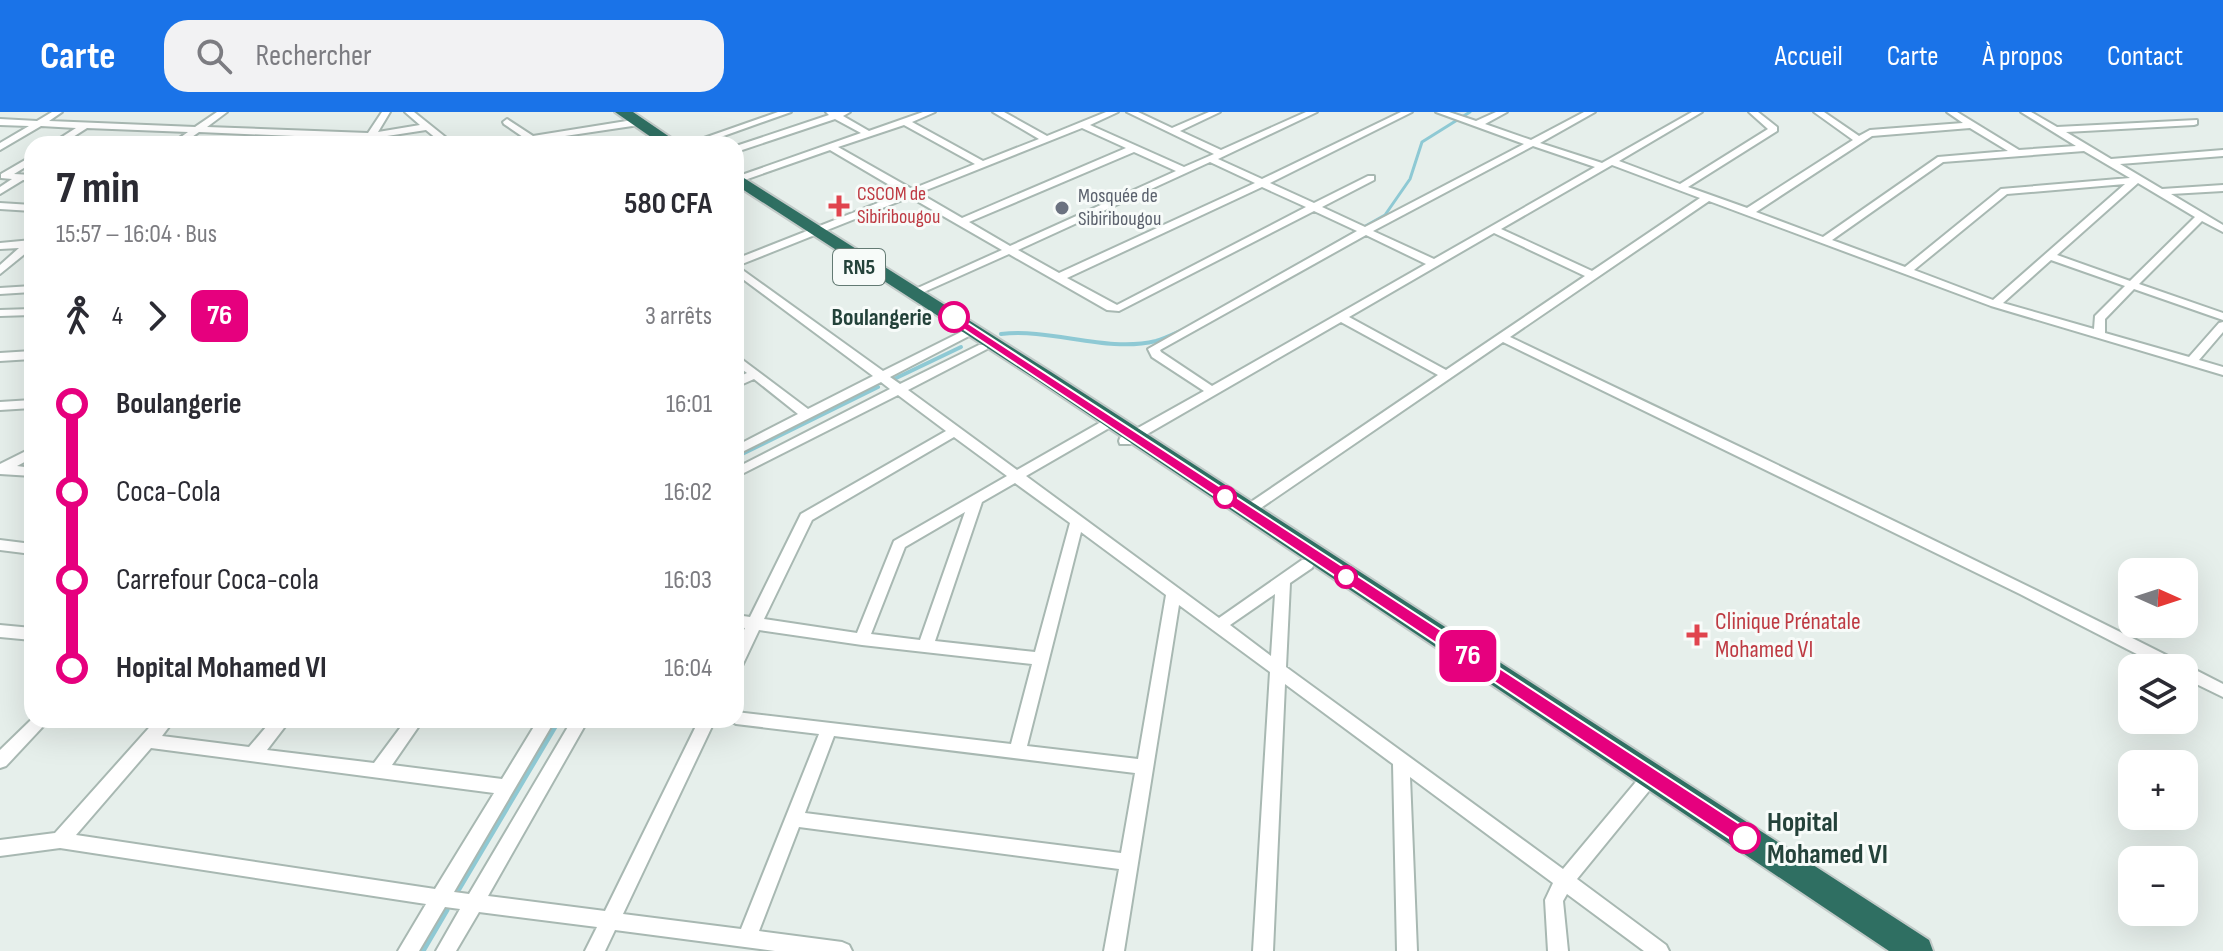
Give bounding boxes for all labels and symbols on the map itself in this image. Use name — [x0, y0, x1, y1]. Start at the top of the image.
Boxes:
place label: CSCOM de Sibiribougou — [857, 182, 940, 229]
place label: Mosquée de Sibiribougou — [1078, 184, 1161, 231]
marker: CSCOM de Sibiribougou — [828, 195, 850, 217]
marker: Mosquée de Sibiribougou — [1053, 199, 1071, 217]
road number: RN5 — [833, 249, 885, 285]
marker: Boulangerie — [939, 302, 969, 332]
place label: Boulangerie — [832, 303, 932, 332]
unlabelled marker — [1214, 486, 1236, 508]
north arrow — [2118, 558, 2198, 638]
unlabelled marker — [1335, 566, 1357, 588]
place label: Clinique Prénatale Mohamed VI — [1715, 607, 1861, 664]
marker: Clinique Prénatale Mohamed VI — [1686, 624, 1708, 646]
line badge: 76 — [1432, 630, 1504, 682]
place label: Hopital Mohamed VI — [1767, 806, 1888, 871]
marker: Hopital Mohamed VI — [1730, 823, 1760, 853]

